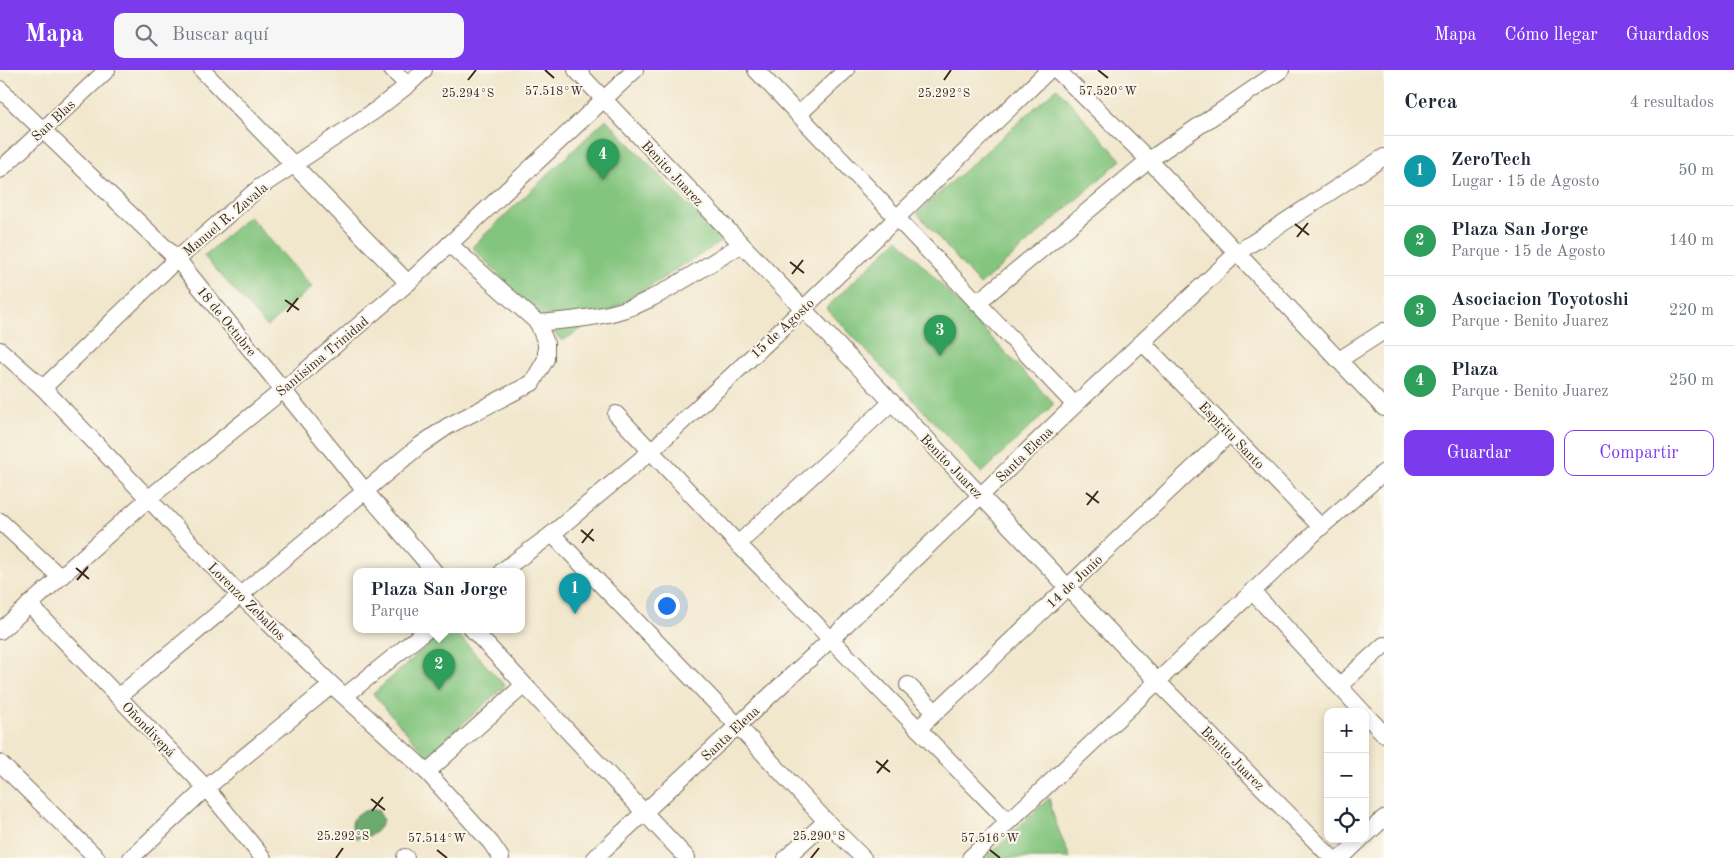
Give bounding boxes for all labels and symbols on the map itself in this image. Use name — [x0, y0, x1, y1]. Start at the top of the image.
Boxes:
text: 57.518°W — [525, 85, 583, 98]
text: 57.520°W — [1079, 85, 1137, 98]
text: 25.294°S — [442, 87, 494, 100]
text: 25.292°S — [918, 87, 970, 100]
street label: San Blas — [29, 97, 78, 144]
street label: Benito Juarez — [639, 138, 706, 209]
pin: 4 — [587, 139, 619, 180]
street label: Manuel R. Zavala — [181, 180, 271, 259]
street label: 18 de Octubre — [194, 284, 259, 359]
street label: 15 de Agosto — [748, 296, 817, 361]
street label: Santisima Trinidad — [274, 314, 372, 399]
pin: 3 — [924, 315, 956, 356]
street label: Espiritu Santo — [1196, 399, 1267, 472]
street label: Santa Elena — [993, 424, 1056, 485]
street label: Benito Juarez — [917, 432, 985, 502]
street label: 14 de Junio — [1044, 552, 1106, 611]
street label: Lorenzo Zeballos — [205, 560, 288, 643]
pin: 1 — [559, 573, 591, 614]
your location — [654, 593, 680, 619]
pin: 2 — [423, 649, 455, 690]
street label: Oñondivepá — [119, 700, 178, 760]
street label: Santa Elena — [699, 704, 762, 764]
street label: Benito Juarez — [1198, 724, 1267, 793]
text: 25.292°S — [317, 830, 369, 843]
text: 25.290°S — [793, 830, 845, 843]
text: 57.514°W — [408, 832, 466, 845]
text: 57.516°W — [961, 832, 1019, 845]

